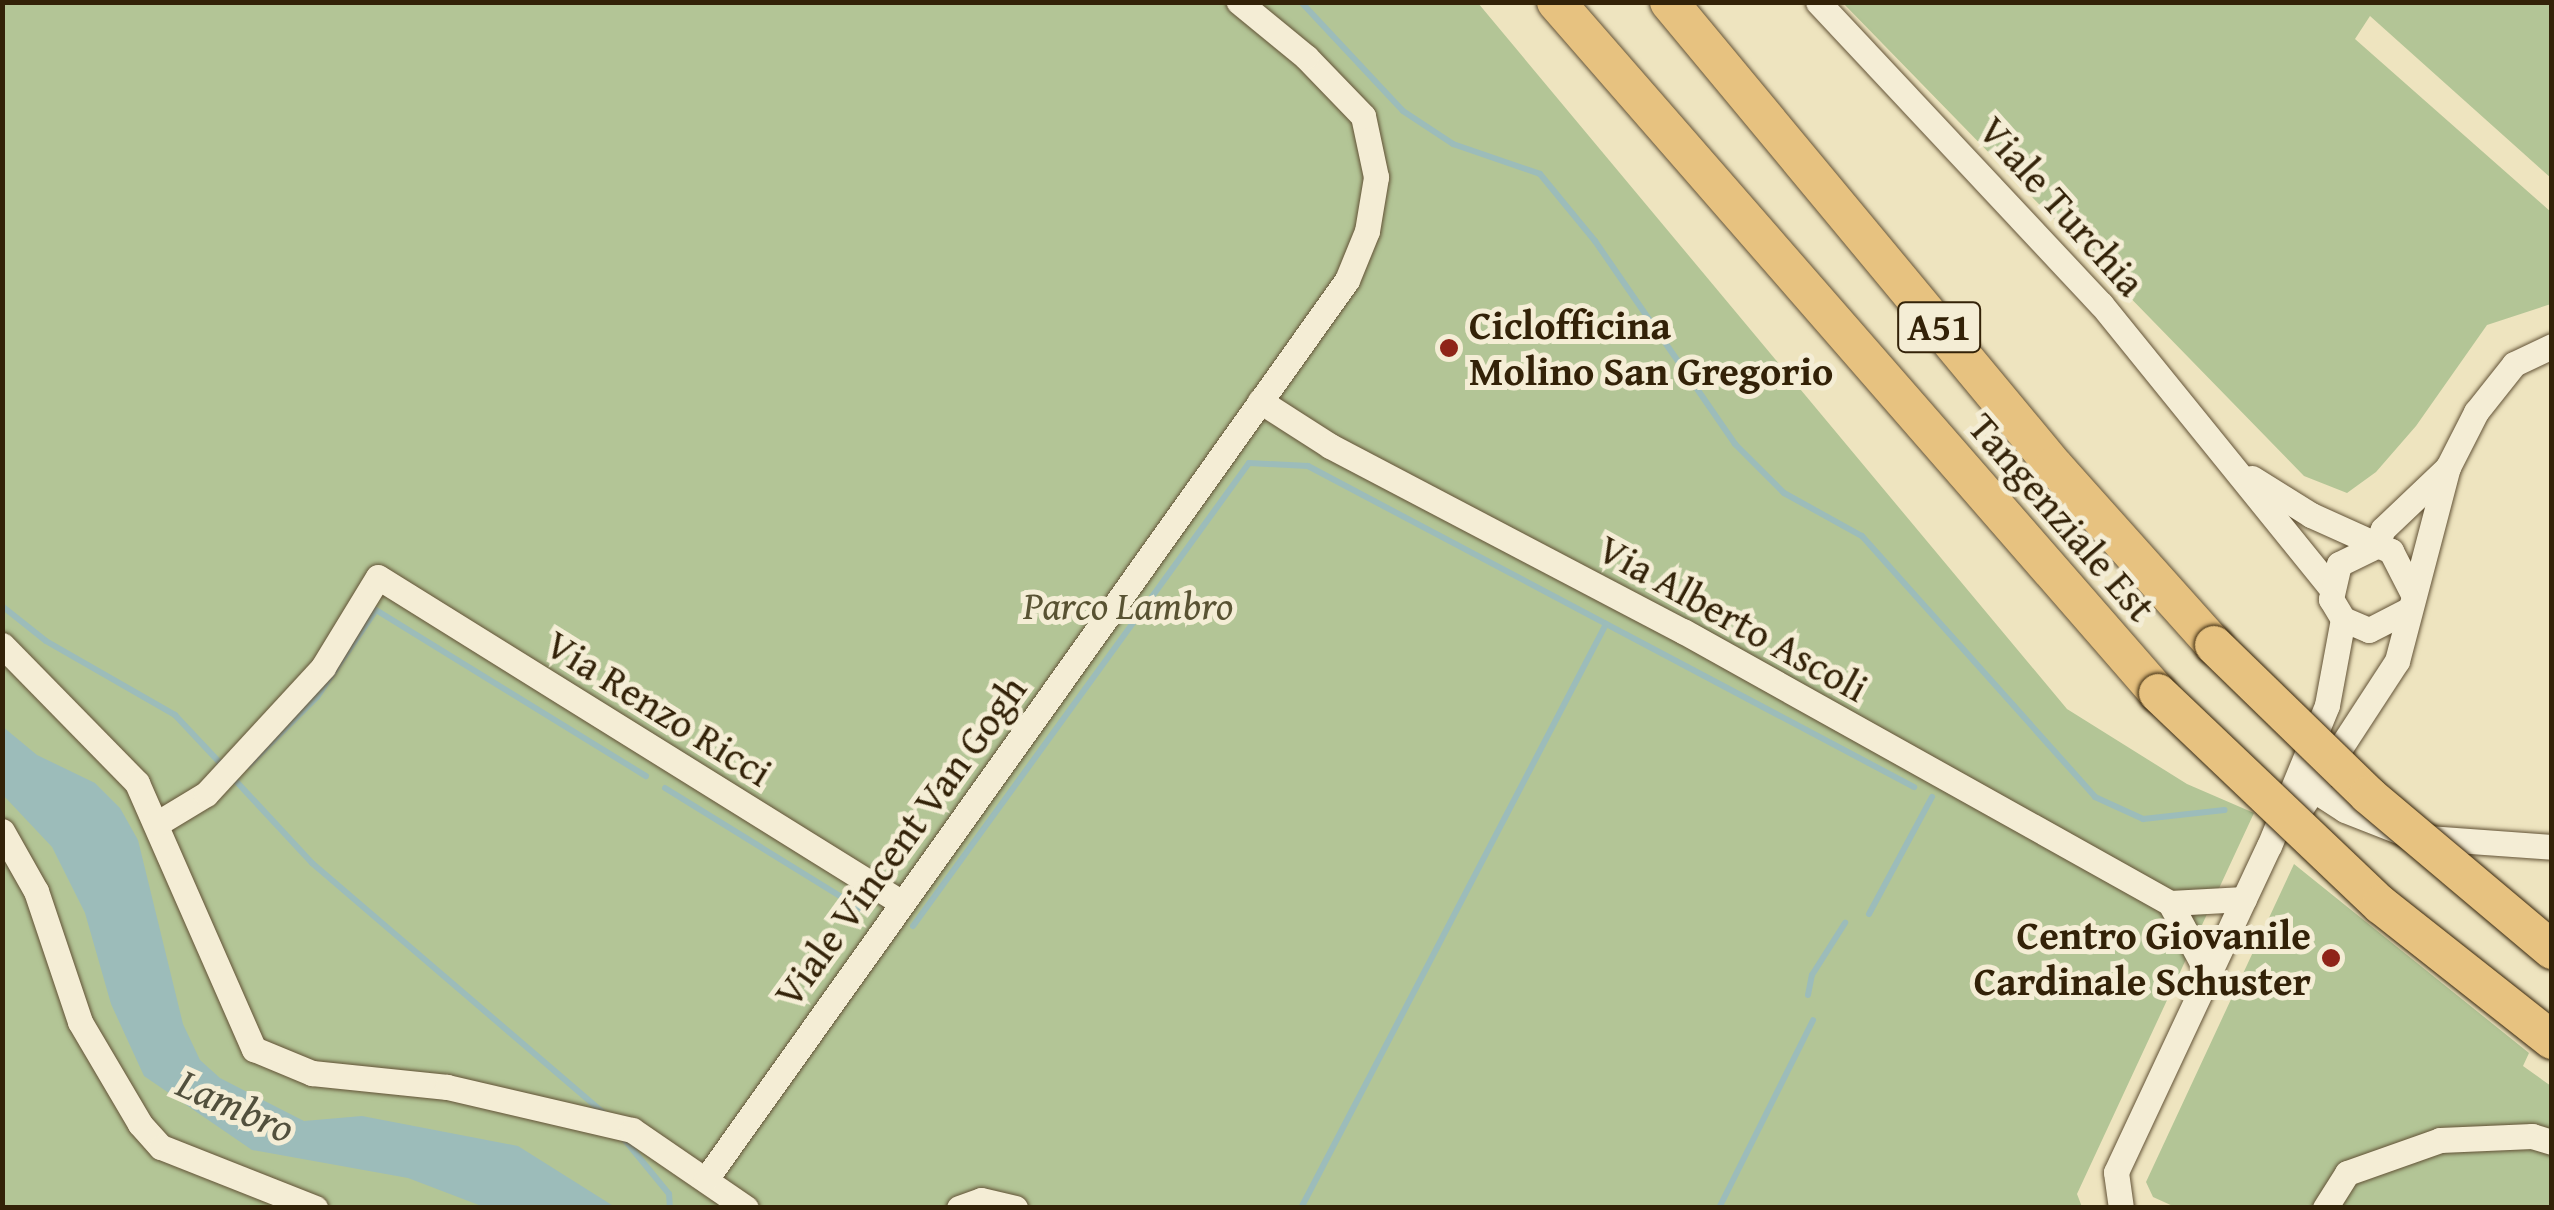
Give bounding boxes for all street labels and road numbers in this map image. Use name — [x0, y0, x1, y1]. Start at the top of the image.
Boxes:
street label: Viale Turchia — [1969, 106, 2155, 306]
road number: A51 — [1896, 294, 1982, 360]
street label: Tangenziale Est — [1959, 403, 2165, 631]
street label: Via Alberto Ascoli — [1590, 524, 1876, 712]
street label: Via Renzo Ricci — [537, 620, 781, 796]
street label: Viale Vincent Van Gogh — [764, 666, 1036, 1016]

